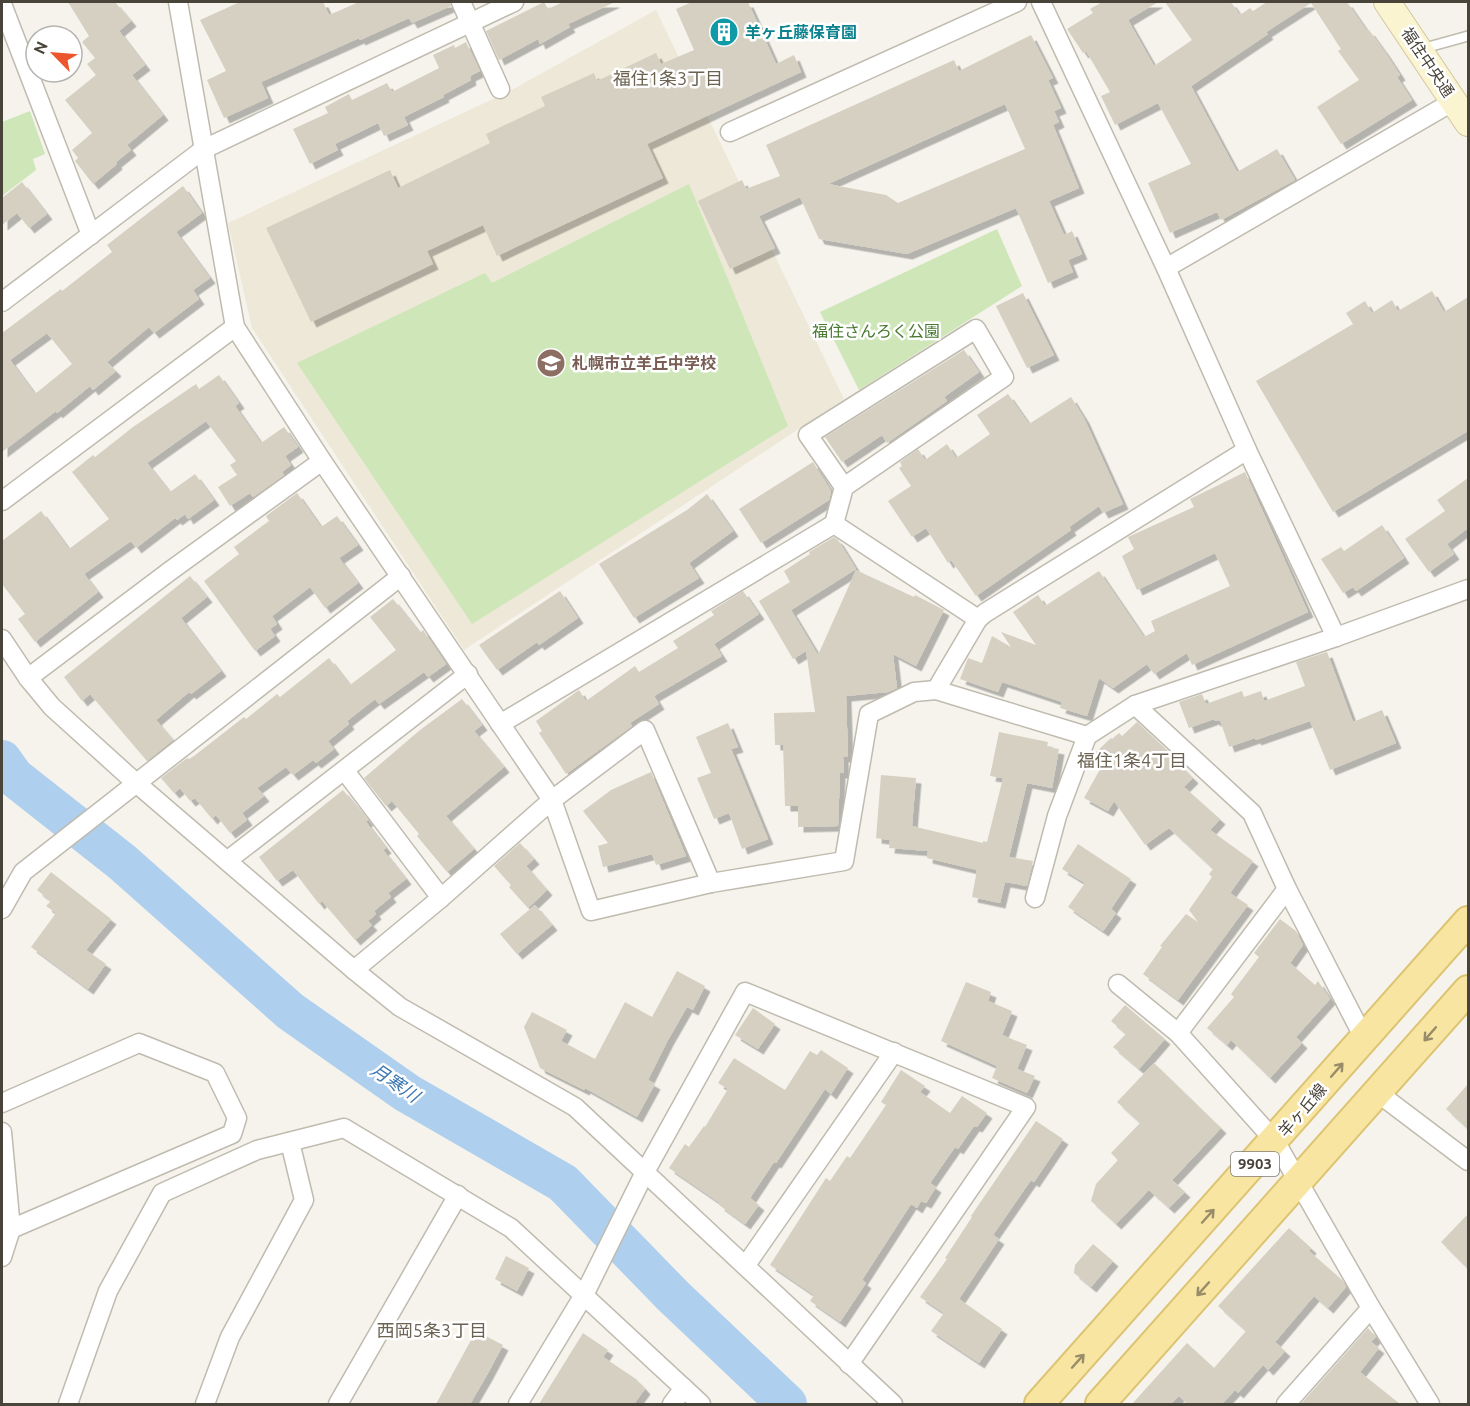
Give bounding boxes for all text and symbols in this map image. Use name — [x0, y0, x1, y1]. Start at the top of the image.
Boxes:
building icon: 羊ヶ丘藤保育園 — [708, 16, 740, 48]
place label: 羊ヶ丘藤保育園 — [745, 23, 857, 41]
north arrow — [24, 24, 84, 84]
street label: 福住中央通 — [1398, 24, 1458, 100]
text: N — [30, 38, 51, 57]
district label: 福住1条3丁目 — [613, 68, 723, 88]
park label: 福住さんろく公園 — [812, 322, 940, 340]
school or university icon: 札幌市立羊丘中学校 — [535, 347, 567, 379]
place label: 札幌市立羊丘中学校 — [572, 354, 716, 372]
district label: 福住1条4丁目 — [1077, 750, 1187, 770]
one-way arrow — [1423, 1026, 1437, 1041]
water label: 月寒川 — [368, 1059, 425, 1107]
one-way arrow — [1330, 1062, 1344, 1077]
street label: 羊ヶ丘線 — [1274, 1080, 1330, 1140]
road number: 9903 — [1231, 1152, 1279, 1176]
one-way arrow — [1201, 1208, 1215, 1223]
one-way arrow — [1196, 1281, 1210, 1296]
district label: 西岡5条3丁目 — [377, 1320, 487, 1340]
one-way arrow — [1071, 1354, 1085, 1369]

